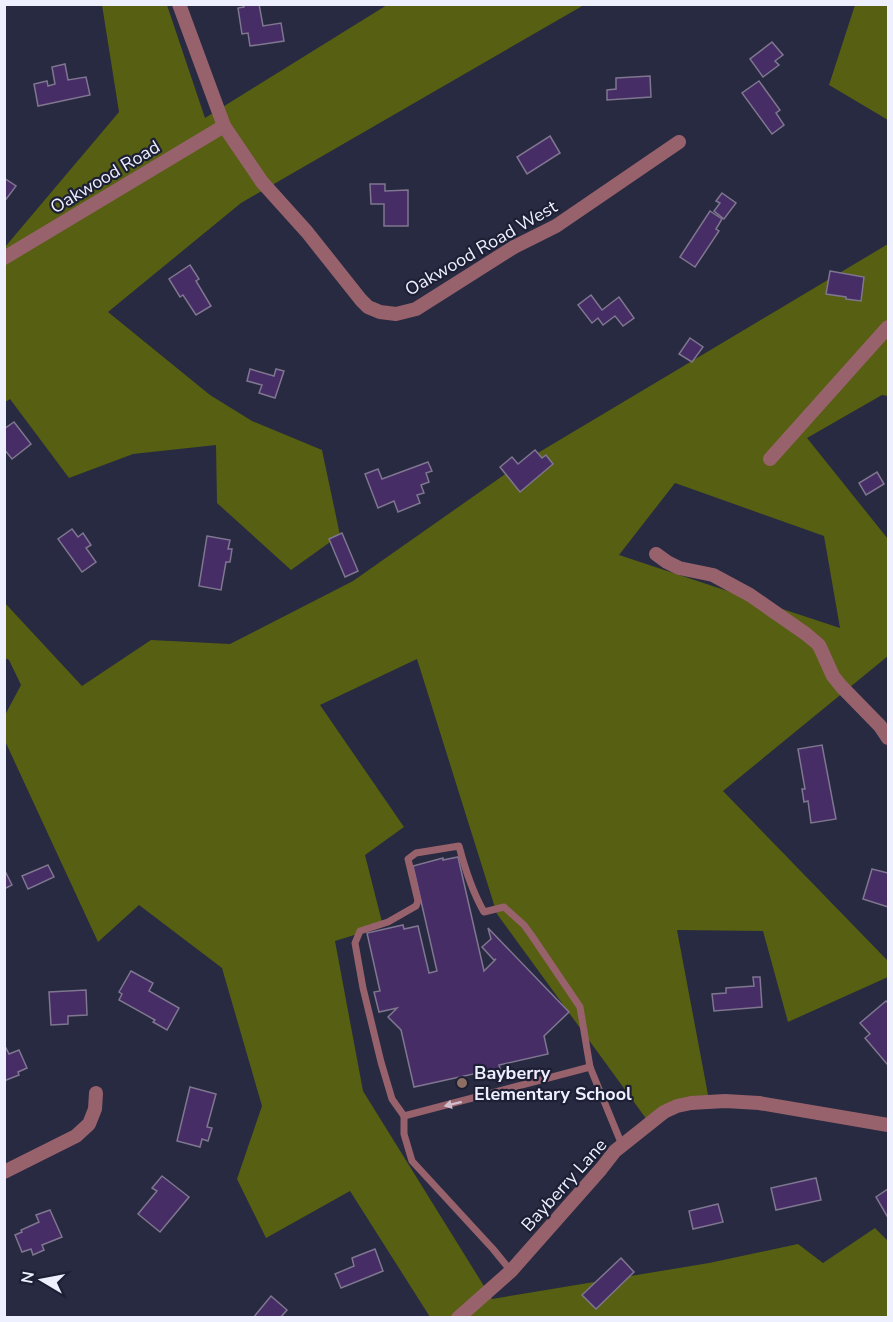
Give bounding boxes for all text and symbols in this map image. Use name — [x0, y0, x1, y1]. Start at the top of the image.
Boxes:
street label: Oakwood Road — [46, 135, 164, 219]
street label: Oakwood Road West — [401, 194, 562, 301]
place label: Bayberry Elementary School — [474, 1061, 632, 1106]
marker: Bayberry Elementary School — [455, 1076, 469, 1090]
one-way arrow — [444, 1099, 462, 1109]
street label: Bayberry Lane — [516, 1133, 612, 1237]
north arrow — [12, 1250, 72, 1310]
text: N — [16, 1270, 40, 1285]

